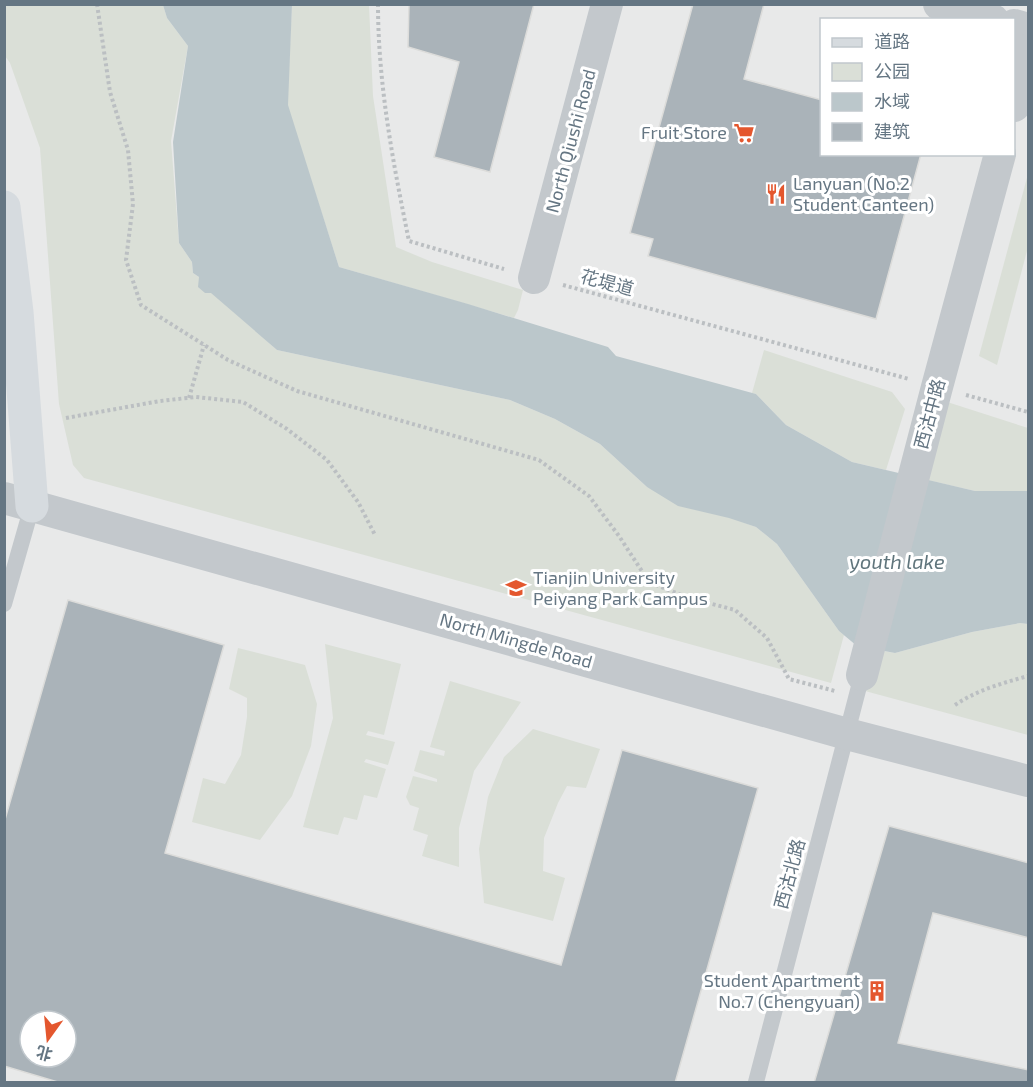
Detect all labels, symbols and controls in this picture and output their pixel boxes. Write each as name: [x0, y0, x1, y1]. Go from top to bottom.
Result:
legend: [820, 18, 1015, 156]
text: 道路: [874, 30, 910, 52]
text: 公园: [874, 60, 910, 82]
street label: North Qiushi Road: [540, 67, 600, 215]
text: 水域: [874, 90, 910, 112]
text: 建筑: [874, 120, 910, 142]
place label: Fruit Store: [641, 121, 727, 143]
supermarket icon: Fruit Store: [732, 121, 756, 145]
place label: Lanyuan (No.2 Student Canteen): [793, 172, 934, 215]
restaurant icon: Lanyuan (No.2 Student Canteen): [764, 182, 788, 206]
street label: 花堤道: [578, 264, 636, 300]
street label: 西沽中路: [909, 376, 949, 451]
water label: youth lake: [849, 549, 945, 574]
place label: Tianjin University Peiyang Park Campus: [533, 566, 708, 609]
school or university icon: Tianjin University Peiyang Park Campus: [504, 576, 528, 600]
street label: North Mingde Road: [437, 608, 595, 672]
street label: 西沽北路: [769, 836, 809, 911]
place label: Student Apartment No.7 (Chengyuan): [704, 969, 860, 1012]
building icon: Student Apartment No.7 (Chengyuan): [865, 979, 889, 1003]
north arrow: [18, 1009, 78, 1069]
text: 北: [34, 1043, 54, 1065]

